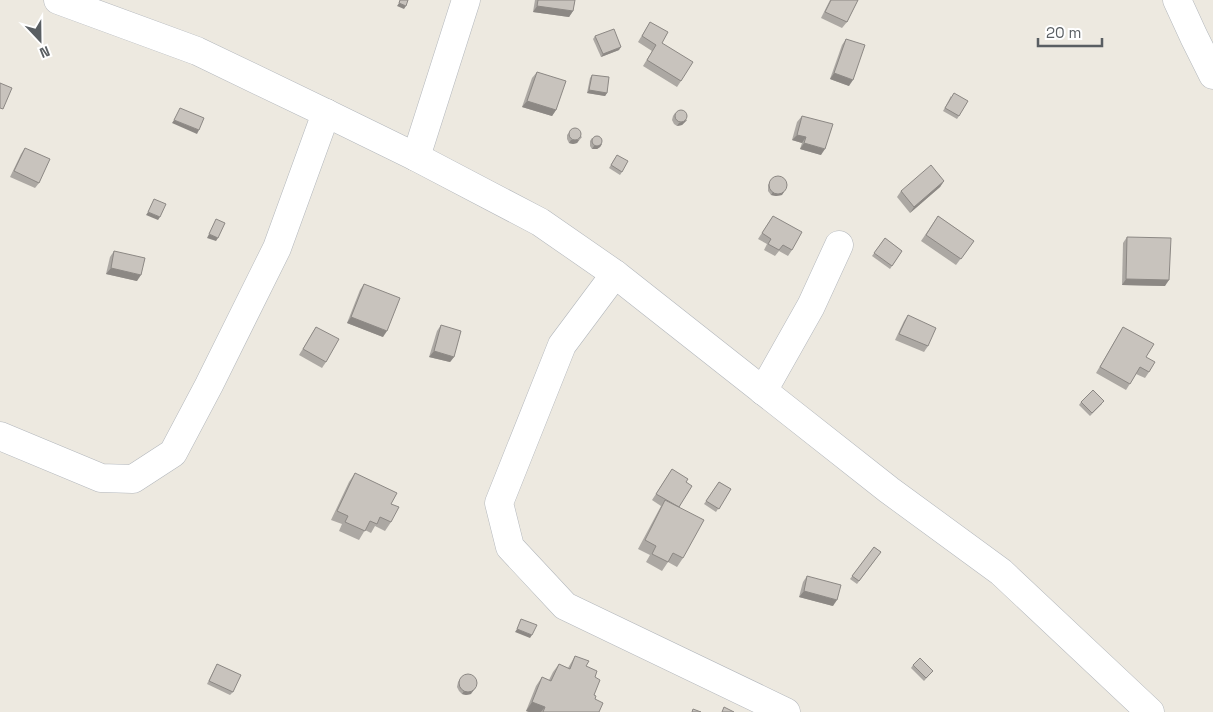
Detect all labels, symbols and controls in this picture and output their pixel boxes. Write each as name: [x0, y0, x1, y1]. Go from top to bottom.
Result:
north arrow: [15, 15, 65, 65]
scale bar: [1038, 15, 1102, 47]
text: 20 m: [1046, 23, 1081, 42]
text: N: [37, 42, 53, 62]

